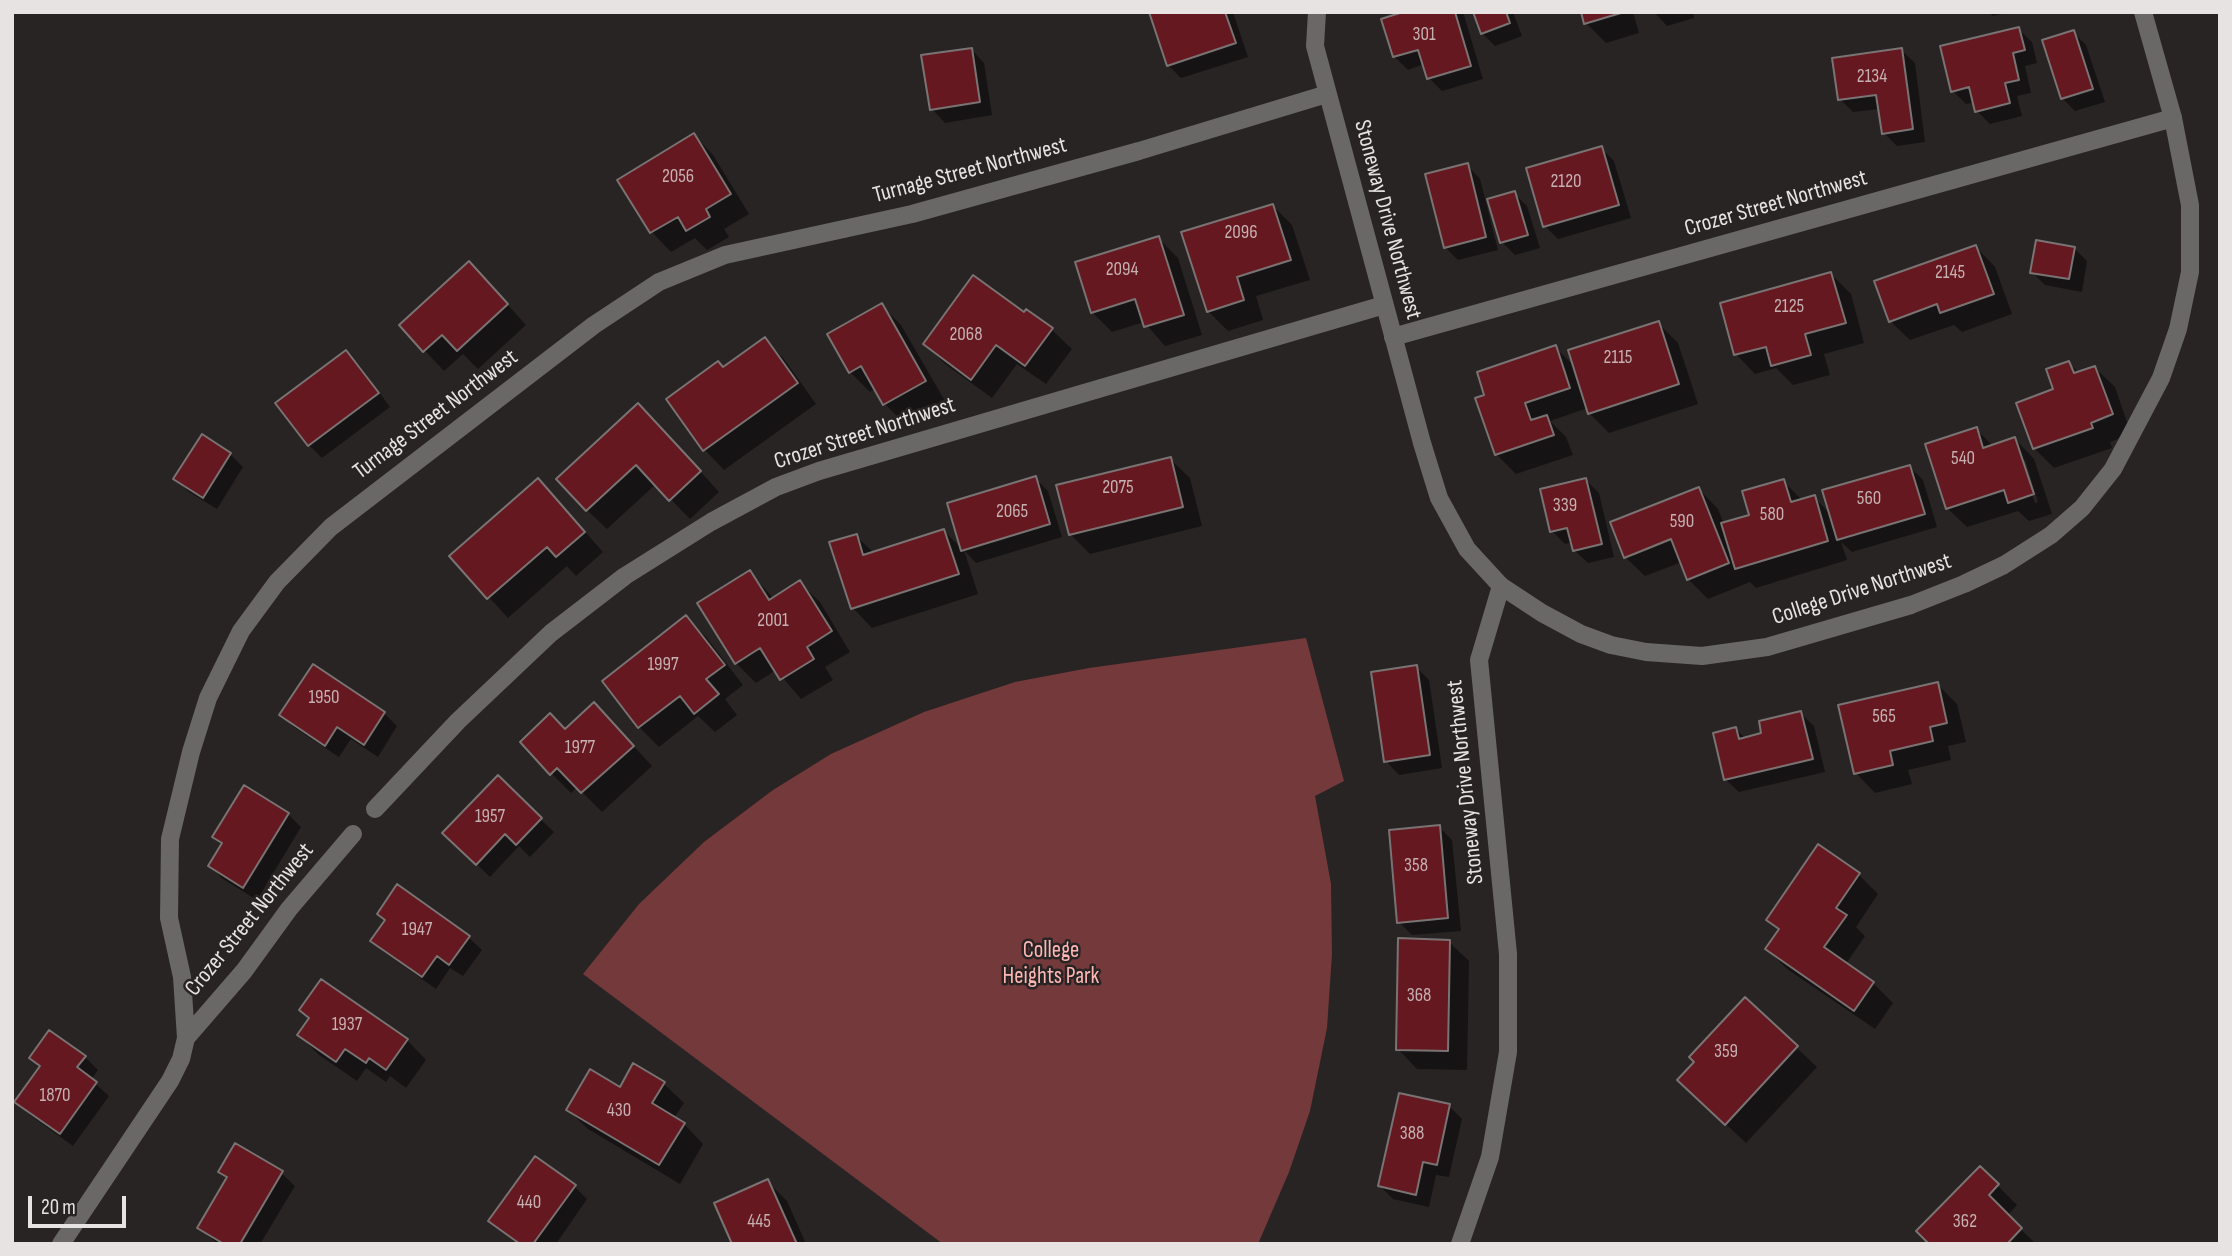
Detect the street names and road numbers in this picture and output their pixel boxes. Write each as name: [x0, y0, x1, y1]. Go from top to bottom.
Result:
street label: Stoneway Drive Northwest: [1347, 117, 1427, 323]
street label: Turnage Street Northwest: [870, 132, 1070, 210]
street label: Crozer Street Northwest: [1682, 165, 1870, 243]
street label: Turnage Street Northwest: [348, 344, 524, 486]
street label: Crozer Street Northwest: [771, 392, 959, 476]
street label: College Drive Northwest: [1769, 548, 1955, 632]
street label: Stoneway Drive Northwest: [1442, 679, 1490, 885]
street label: Crozer Street Northwest: [180, 838, 320, 1002]

